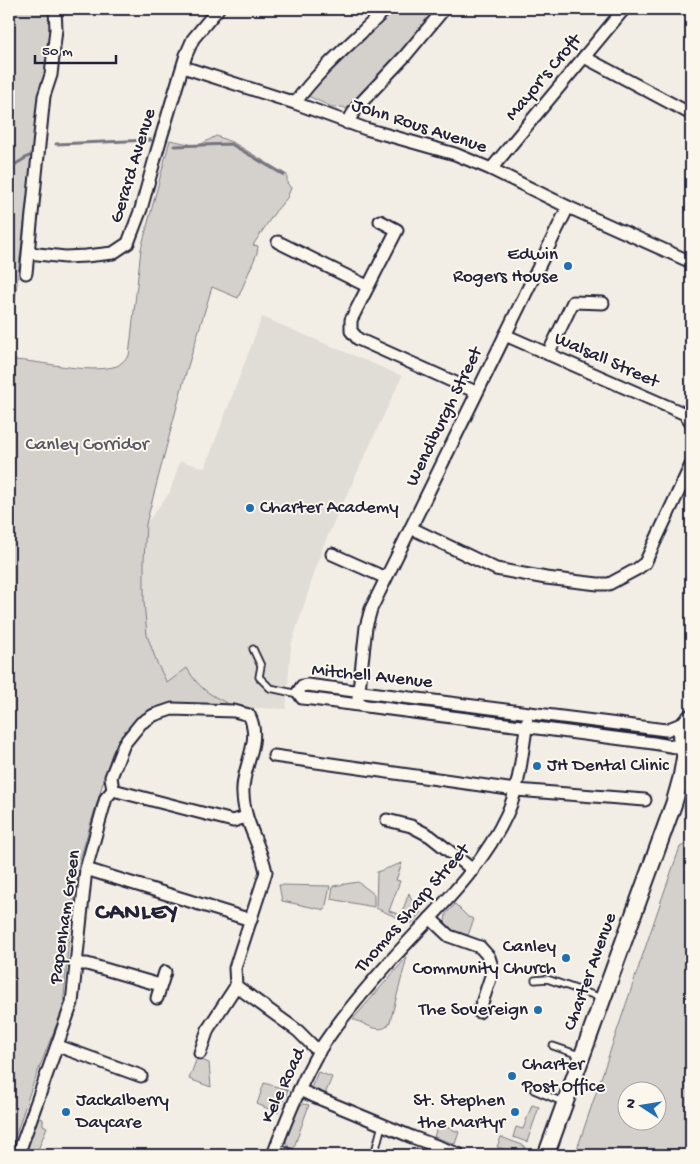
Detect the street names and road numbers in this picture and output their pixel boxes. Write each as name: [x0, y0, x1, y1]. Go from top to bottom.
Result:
street label: Mayor's Croft: [501, 28, 588, 126]
street label: John Rous Avenue: [348, 94, 490, 160]
street label: Gerard Avenue: [106, 106, 162, 226]
street label: Walsall Street: [550, 328, 664, 395]
street label: Wendiburgh Street: [401, 342, 490, 490]
street label: Mitchell Avenue: [310, 659, 434, 695]
street label: Thomas Sharp Street: [350, 838, 477, 979]
street label: Papenham Green: [45, 848, 87, 987]
street label: Charter Avenue: [559, 910, 623, 1034]
street label: Kele Road: [257, 1043, 312, 1127]

